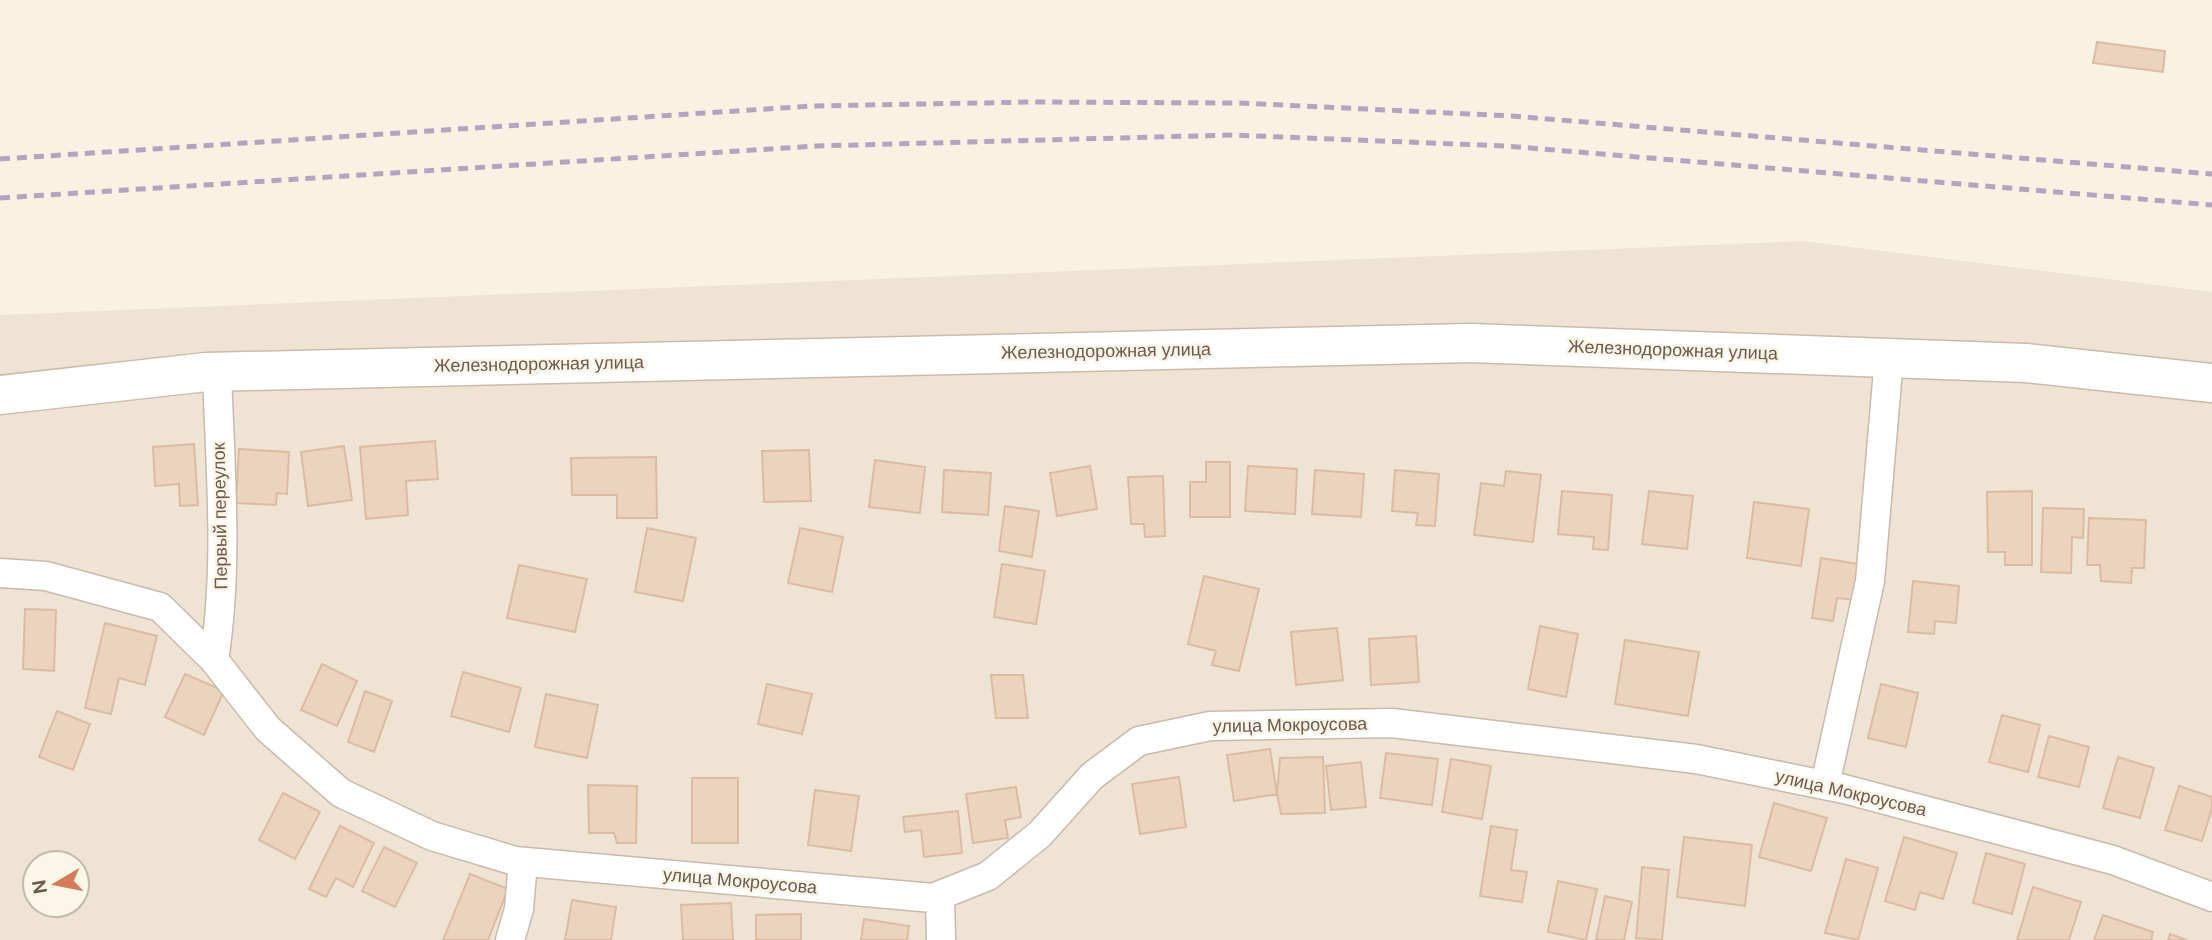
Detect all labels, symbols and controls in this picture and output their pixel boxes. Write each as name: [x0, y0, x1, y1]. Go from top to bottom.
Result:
street label: Железнодорожная улица: [1568, 334, 1779, 366]
street label: Железнодорожная улица: [1001, 337, 1212, 365]
street label: Железнодорожная улица: [434, 350, 645, 378]
street label: Первый переулок: [207, 442, 233, 590]
street label: улица Мокроусова: [1213, 712, 1368, 738]
street label: улица Мокроусова: [1773, 764, 1930, 822]
north arrow: [21, 849, 91, 919]
street label: улица Мокроусова: [662, 862, 819, 900]
text: N: [26, 878, 53, 896]

